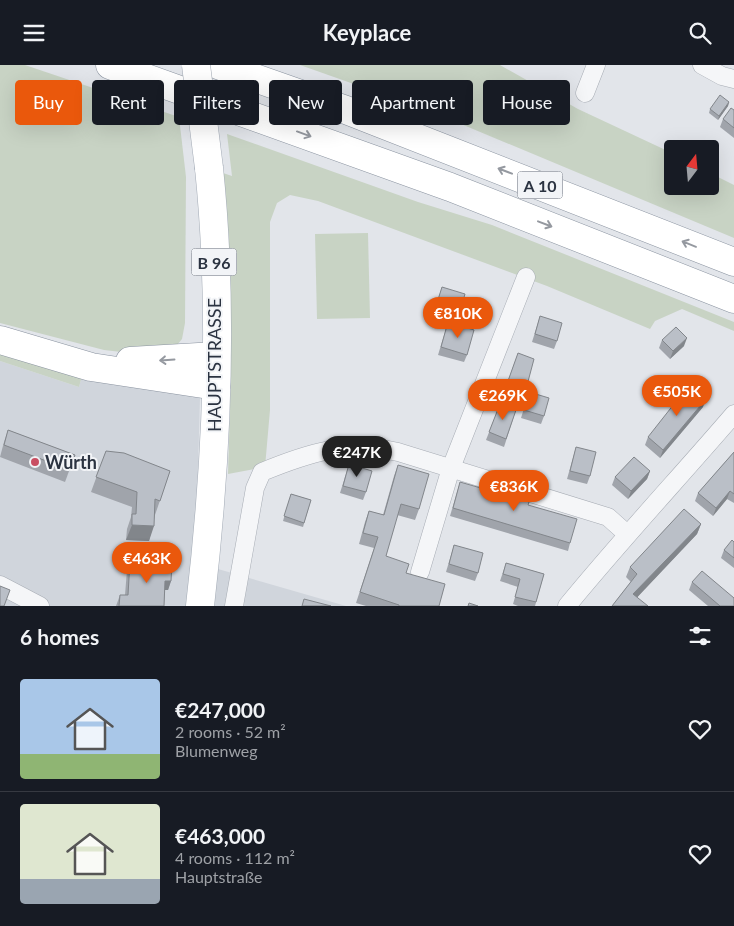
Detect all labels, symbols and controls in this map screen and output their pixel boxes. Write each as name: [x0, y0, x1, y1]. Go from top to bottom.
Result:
icon: menu: [20, 19, 48, 47]
text: Keyplace: [323, 19, 411, 46]
icon: search: [686, 19, 714, 47]
chip: Buy: [15, 80, 82, 125]
chip: Rent: [92, 80, 164, 125]
chip: Filters: [174, 80, 259, 125]
chip: New: [269, 80, 342, 125]
chip: Apartment: [352, 80, 473, 125]
chip: House: [483, 80, 570, 125]
one-way arrow: [296, 130, 311, 139]
north arrow: [664, 140, 719, 195]
map controls: [664, 140, 719, 195]
one-way arrow: [498, 166, 513, 175]
road number: A 10: [518, 171, 562, 199]
one-way arrow: [537, 219, 552, 229]
one-way arrow: [682, 238, 697, 248]
road number: B 96: [192, 248, 236, 275]
pin: €810K: [423, 297, 493, 339]
street label: HAUPTSTRASSE: [203, 298, 225, 432]
text: €810K: [434, 303, 482, 322]
one-way arrow: [159, 355, 175, 365]
pin: €505K: [642, 375, 712, 417]
pin: €269K: [468, 379, 538, 421]
text: €505K: [653, 381, 701, 400]
text: €269K: [479, 385, 527, 404]
pin: €247K: [322, 435, 392, 478]
text: €247K: [333, 442, 381, 461]
place label: Würth: [45, 451, 97, 473]
marker: Würth: [29, 456, 41, 468]
pin: €836K: [479, 469, 549, 512]
text: €836K: [490, 476, 538, 495]
pin: €463K: [112, 541, 182, 584]
text: €463K: [123, 548, 171, 567]
icon: filters: [686, 622, 714, 650]
text: 6 homes: [20, 624, 99, 649]
text: €247,000: [175, 697, 265, 722]
icon: home: [60, 699, 120, 759]
icon: heart: [686, 715, 714, 743]
text: 2 rooms · 52 m²: [175, 722, 286, 741]
text: Blumenweg: [175, 741, 258, 760]
text: €463,000: [175, 823, 265, 848]
icon: home: [60, 824, 120, 884]
icon: heart: [686, 840, 714, 868]
text: 4 rooms · 112 m²: [175, 848, 295, 867]
text: Hauptstraße: [175, 867, 263, 886]

